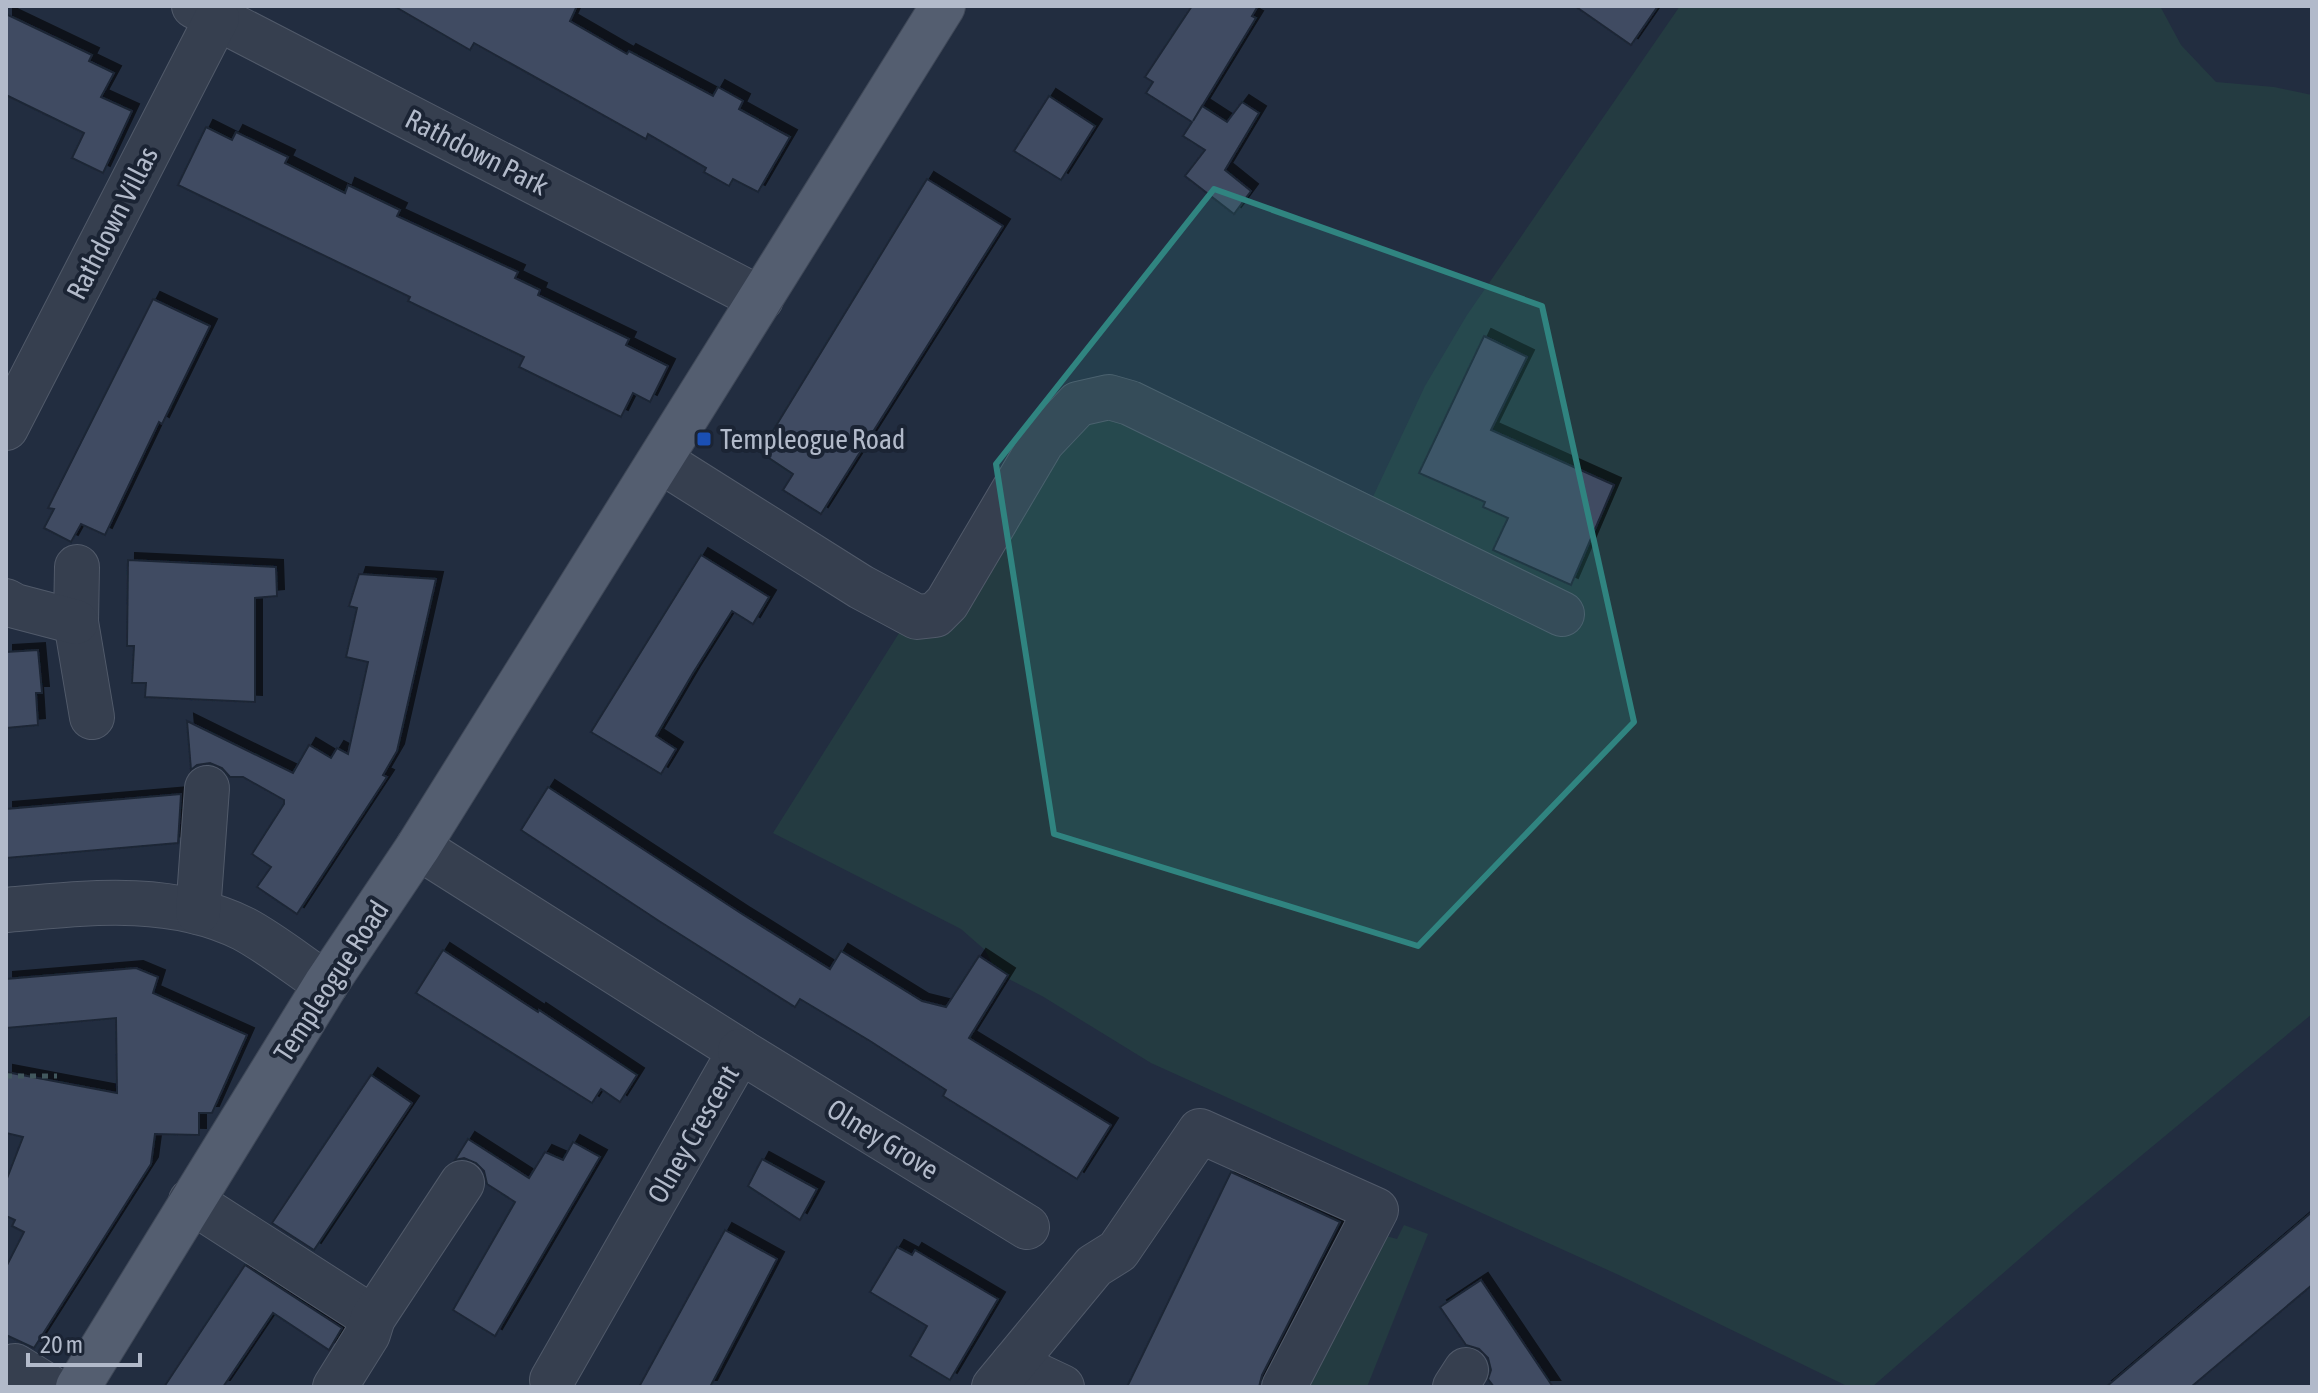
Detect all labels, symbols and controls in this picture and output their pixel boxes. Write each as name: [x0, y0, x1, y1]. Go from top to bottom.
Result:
street label: Rathdown Park: [400, 102, 554, 202]
street label: Rathdown Villas: [60, 141, 164, 305]
place label: Templeogue Road: [720, 423, 905, 455]
marker: Templeogue Road: [695, 430, 713, 448]
street label: Templeogue Road: [267, 895, 395, 1067]
street label: Olney Crescent: [641, 1060, 745, 1208]
street label: Olney Grove: [821, 1092, 945, 1186]
scale bar: [28, 1317, 140, 1367]
text: 20 m: [40, 1331, 83, 1358]

